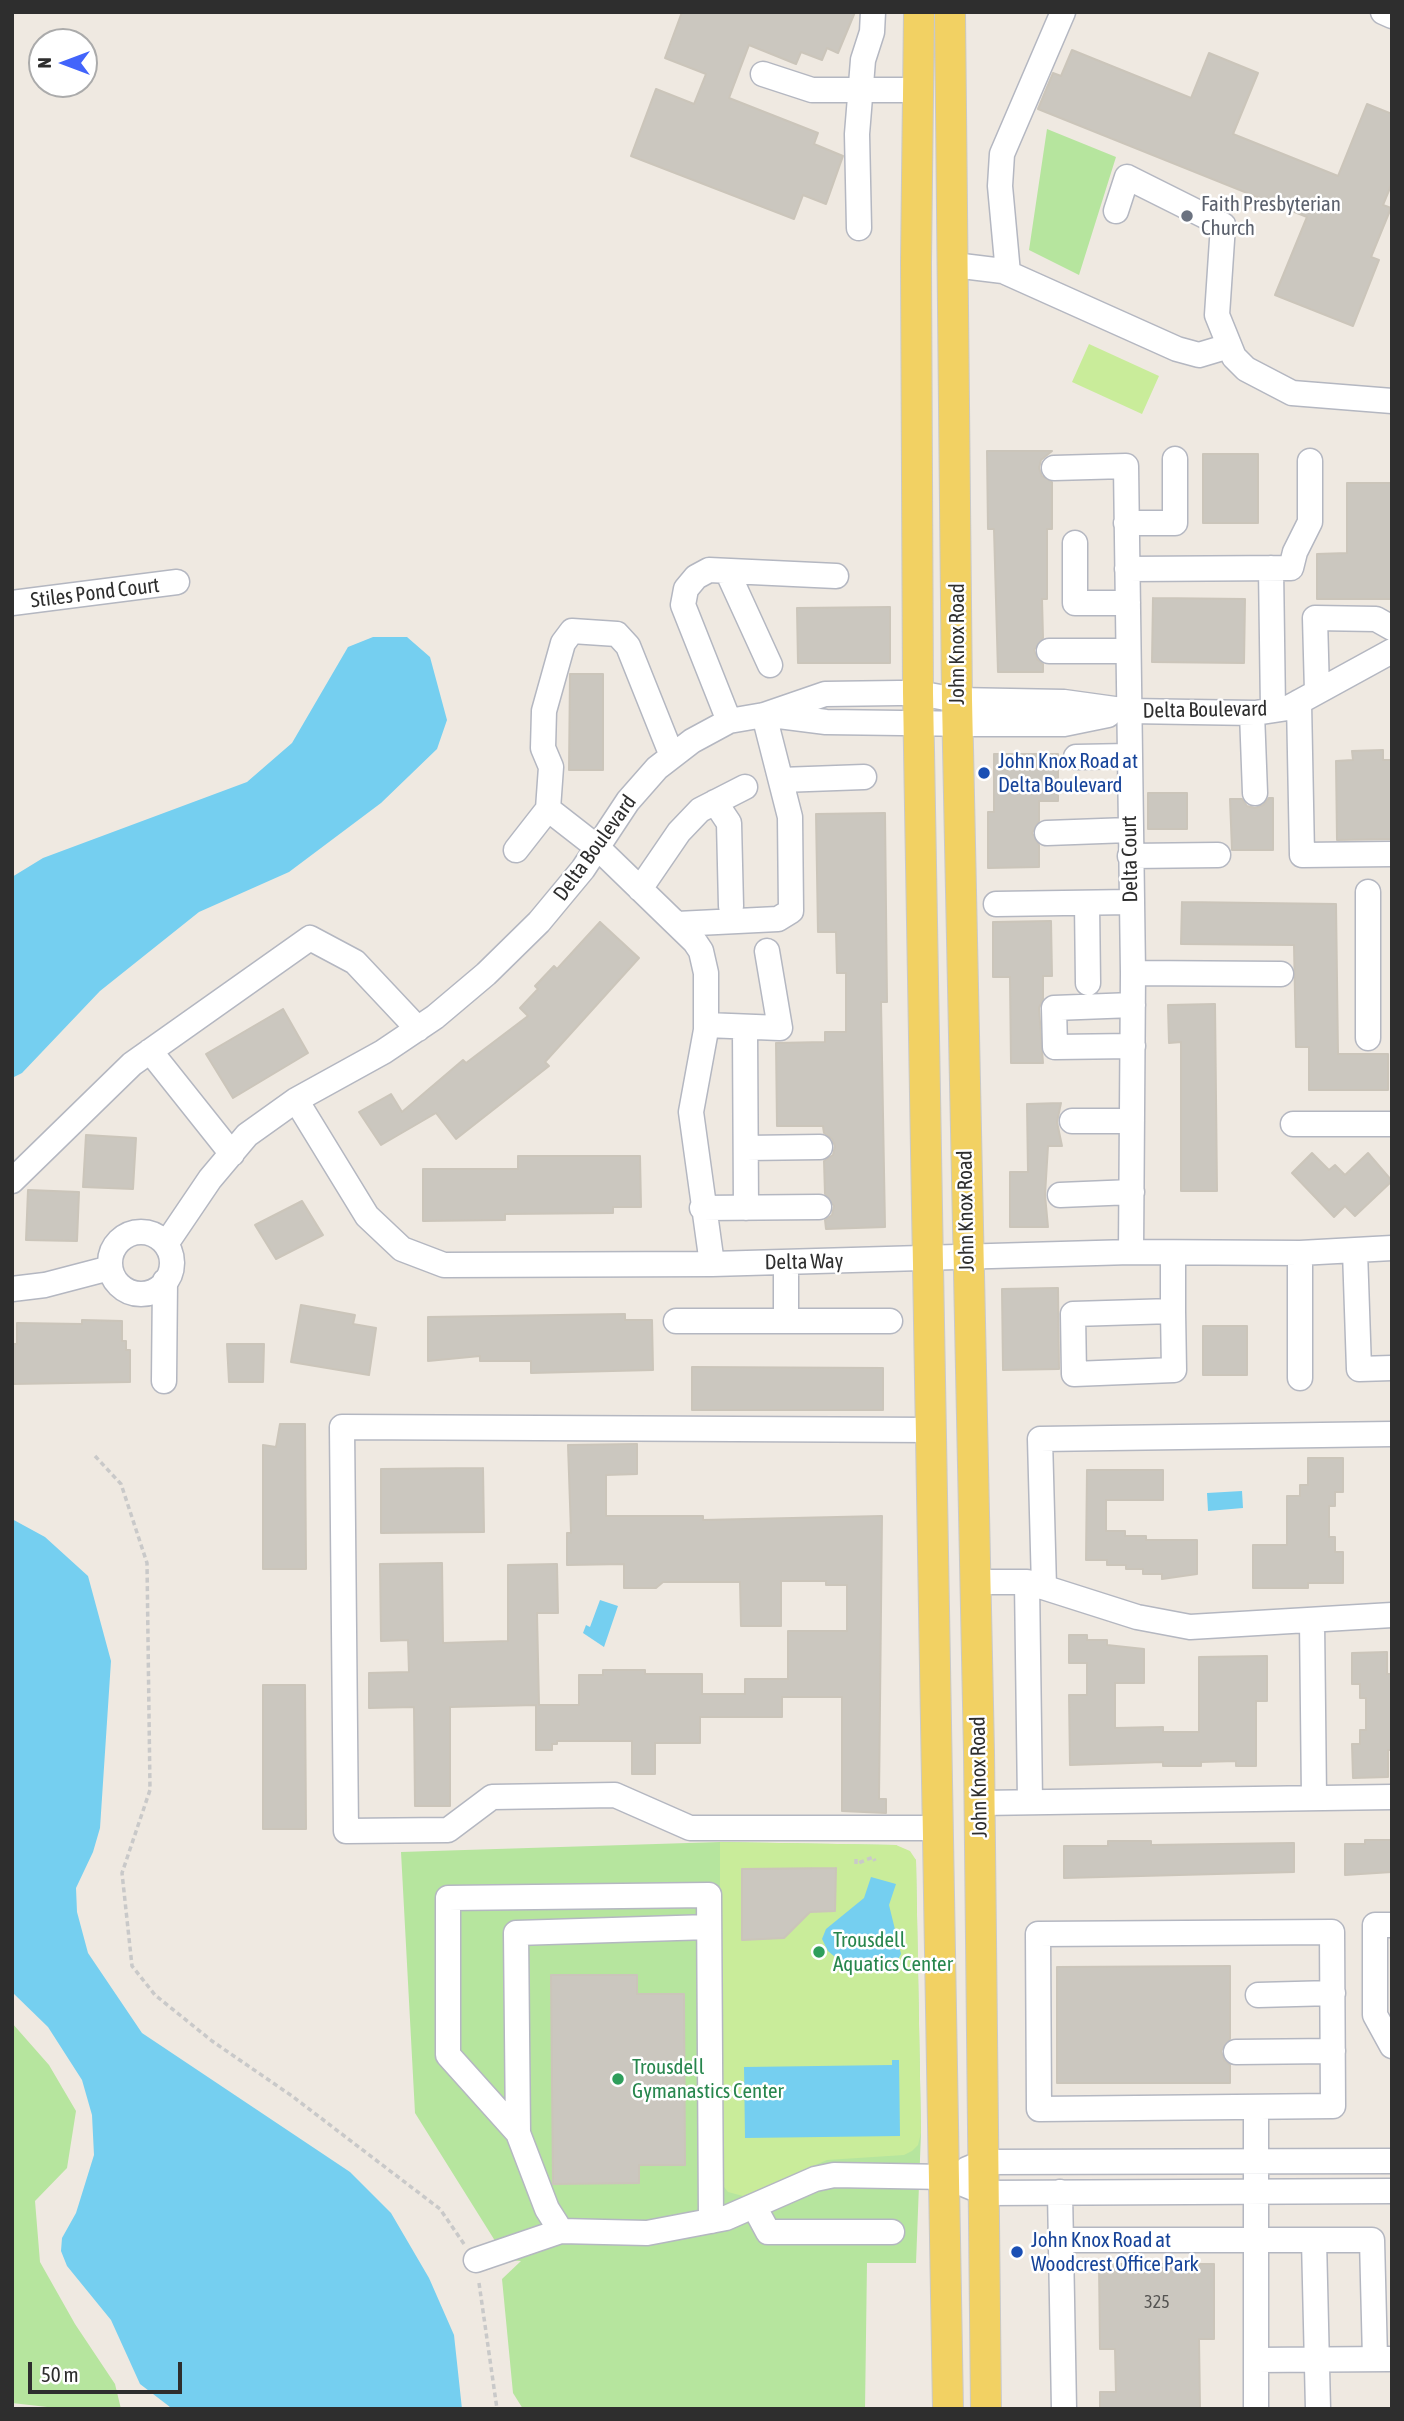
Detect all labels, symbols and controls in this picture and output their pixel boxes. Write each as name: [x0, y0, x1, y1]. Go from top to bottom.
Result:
north arrow: [28, 28, 98, 98]
text: N: [33, 57, 55, 69]
place label: Faith Presbyterian Church: [1201, 191, 1341, 241]
marker: Faith Presbyterian Church: [1179, 208, 1195, 224]
street label: Stiles Pond Court: [29, 573, 161, 613]
street label: John Knox Road: [944, 583, 970, 705]
street label: Delta Boulevard: [1143, 696, 1267, 724]
place label: John Knox Road at Delta Boulevard: [998, 748, 1138, 798]
marker: John Knox Road at Delta Boulevard: [976, 765, 992, 781]
street label: Delta Boulevard: [548, 790, 642, 906]
street label: Delta Court: [1117, 815, 1143, 903]
street label: John Knox Road: [952, 1150, 980, 1272]
street label: Delta Way: [765, 1249, 843, 1275]
street label: John Knox Road: [965, 1716, 993, 1838]
place label: Trousdell Aquatics Center: [833, 1927, 953, 1977]
marker: Trousdell Aquatics Center: [811, 1944, 827, 1960]
place label: Trousdell Gymanastics Center: [632, 2054, 784, 2104]
marker: Trousdell Gymanastics Center: [610, 2071, 626, 2087]
place label: John Knox Road at Woodcrest Office Park: [1031, 2227, 1199, 2277]
marker: John Knox Road at Woodcrest Office Park: [1009, 2244, 1025, 2260]
house number: 325: [1144, 2291, 1170, 2313]
scale bar: [32, 2348, 186, 2392]
text: 50 m: [41, 2362, 79, 2386]

